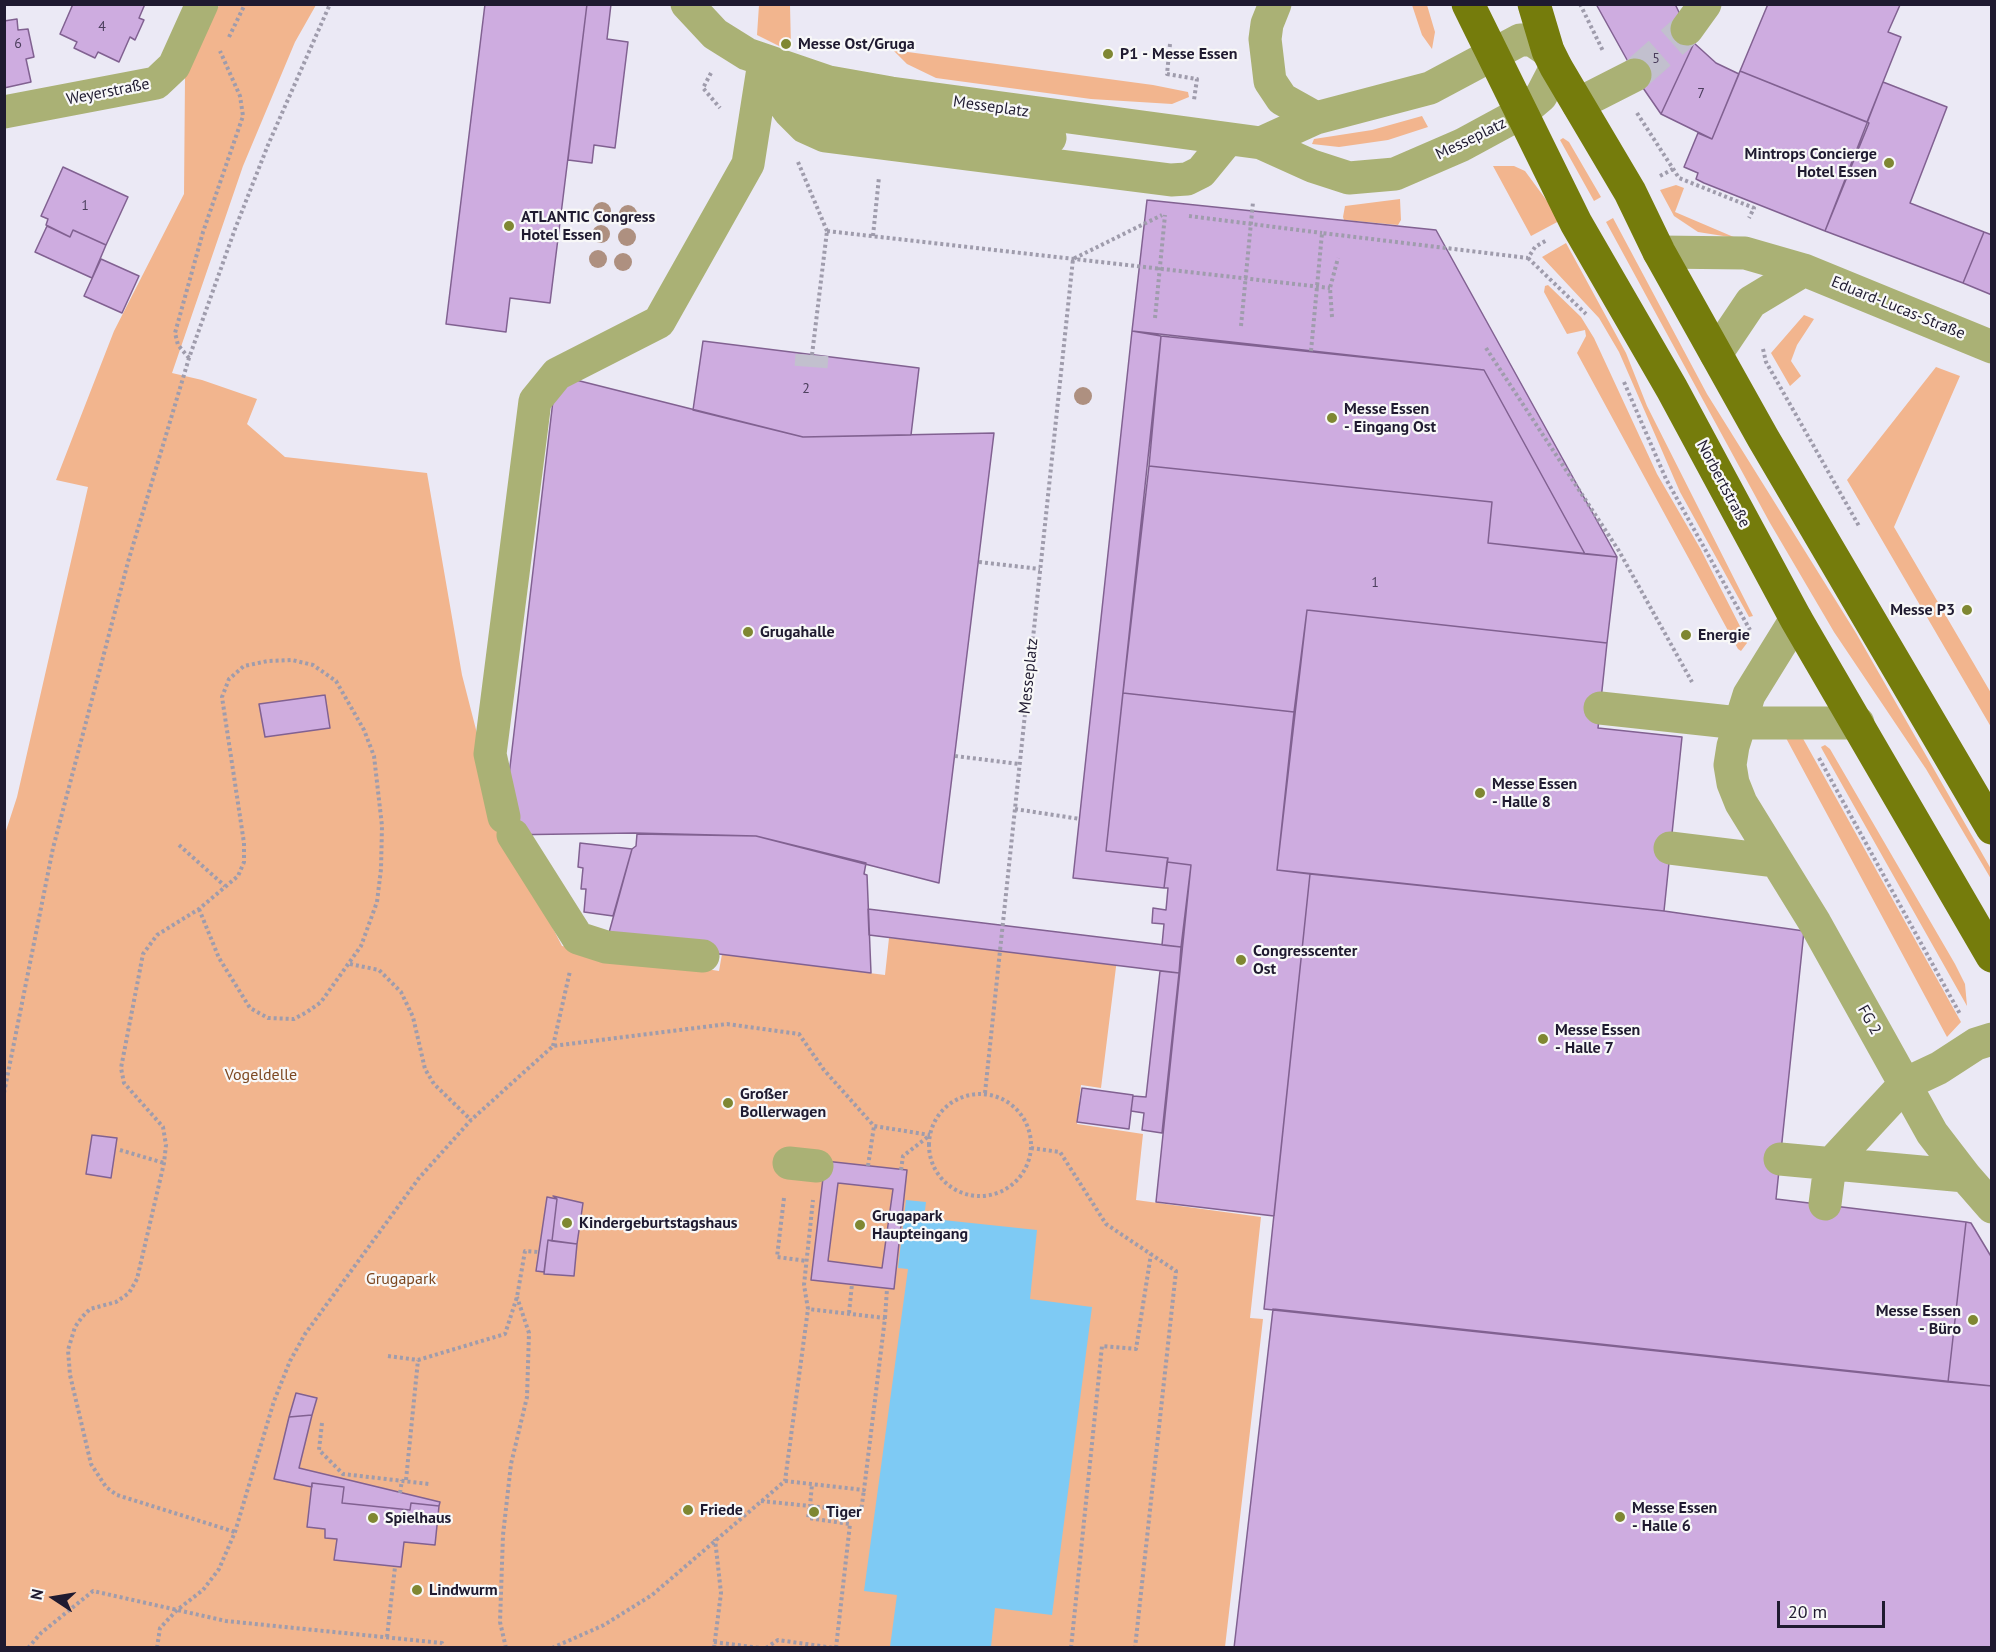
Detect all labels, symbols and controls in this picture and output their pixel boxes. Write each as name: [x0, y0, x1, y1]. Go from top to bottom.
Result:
house number: 4: [98, 19, 106, 35]
place label: Messe Ost/Gruga: [798, 34, 915, 54]
house number: 6: [14, 36, 22, 52]
marker: Messe Ost/Gruga: [779, 37, 793, 51]
place label: P1 - Messe Essen: [1120, 44, 1237, 64]
marker: P1 - Messe Essen: [1101, 47, 1115, 61]
house number: 5: [1652, 51, 1660, 67]
street label: Weyerstraße: [65, 75, 151, 109]
house number: 7: [1697, 86, 1705, 102]
street label: Messeplatz: [952, 92, 1030, 122]
street label: Messeplatz: [1433, 114, 1509, 164]
place label: Mintrops Concierge Hotel Essen: [1745, 144, 1877, 182]
marker: Mintrops Concierge Hotel Essen: [1882, 156, 1896, 170]
house number: 1: [81, 198, 89, 214]
place label: ATLANTIC Congress Hotel Essen: [521, 207, 655, 245]
marker: ATLANTIC Congress Hotel Essen: [502, 219, 516, 233]
street label: Eduard-Lucas-Straße: [1828, 272, 1968, 344]
house number: 2: [802, 381, 810, 397]
place label: Messe Essen - Eingang Ost: [1344, 399, 1436, 437]
marker: Messe Essen - Eingang Ost: [1325, 411, 1339, 425]
street label: Norbertstraße: [1692, 437, 1754, 531]
house number: 1: [1371, 575, 1379, 591]
place label: Messe P3: [1890, 600, 1955, 620]
marker: Messe P3: [1960, 603, 1974, 617]
place label: Grugahalle: [760, 622, 835, 642]
marker: Grugahalle: [741, 625, 755, 639]
place label: Energie: [1698, 625, 1750, 645]
marker: Energie: [1679, 628, 1693, 642]
street label: Messeplatz: [1015, 637, 1043, 715]
place label: Messe Essen - Halle 8: [1492, 774, 1577, 812]
marker: Messe Essen - Halle 8: [1473, 786, 1487, 800]
place label: Congresscenter Ost: [1253, 941, 1357, 979]
marker: Congresscenter Ost: [1234, 953, 1248, 967]
street label: FG 2: [1853, 1002, 1885, 1038]
place label: Messe Essen - Halle 7: [1555, 1020, 1640, 1058]
marker: Messe Essen - Halle 7: [1536, 1032, 1550, 1046]
park label: Vogeldelle: [225, 1065, 297, 1085]
place label: Großer Bollerwagen: [740, 1084, 826, 1122]
marker: Großer Bollerwagen: [721, 1096, 735, 1110]
place label: Grugapark Haupteingang: [872, 1206, 968, 1244]
place label: Kindergeburtstagshaus: [579, 1213, 737, 1233]
marker: Kindergeburtstagshaus: [560, 1216, 574, 1230]
marker: Grugapark Haupteingang: [853, 1218, 867, 1232]
park label: Grugapark: [366, 1269, 436, 1289]
place label: Messe Essen - Büro: [1876, 1301, 1961, 1339]
marker: Messe Essen - Büro: [1966, 1313, 1980, 1327]
place label: Messe Essen - Halle 6: [1632, 1498, 1717, 1536]
place label: Friede: [700, 1500, 743, 1520]
place label: Tiger: [826, 1502, 862, 1522]
marker: Friede: [681, 1503, 695, 1517]
marker: Tiger: [807, 1505, 821, 1519]
place label: Spielhaus: [385, 1508, 451, 1528]
marker: Messe Essen - Halle 6: [1613, 1510, 1627, 1524]
marker: Spielhaus: [366, 1511, 380, 1525]
north arrow: [24, 1568, 84, 1628]
place label: Lindwurm: [429, 1580, 498, 1600]
marker: Lindwurm: [410, 1583, 424, 1597]
text: N: [26, 1587, 47, 1601]
scale bar: [1780, 1589, 1888, 1627]
text: 20 m: [1788, 1600, 1827, 1623]

